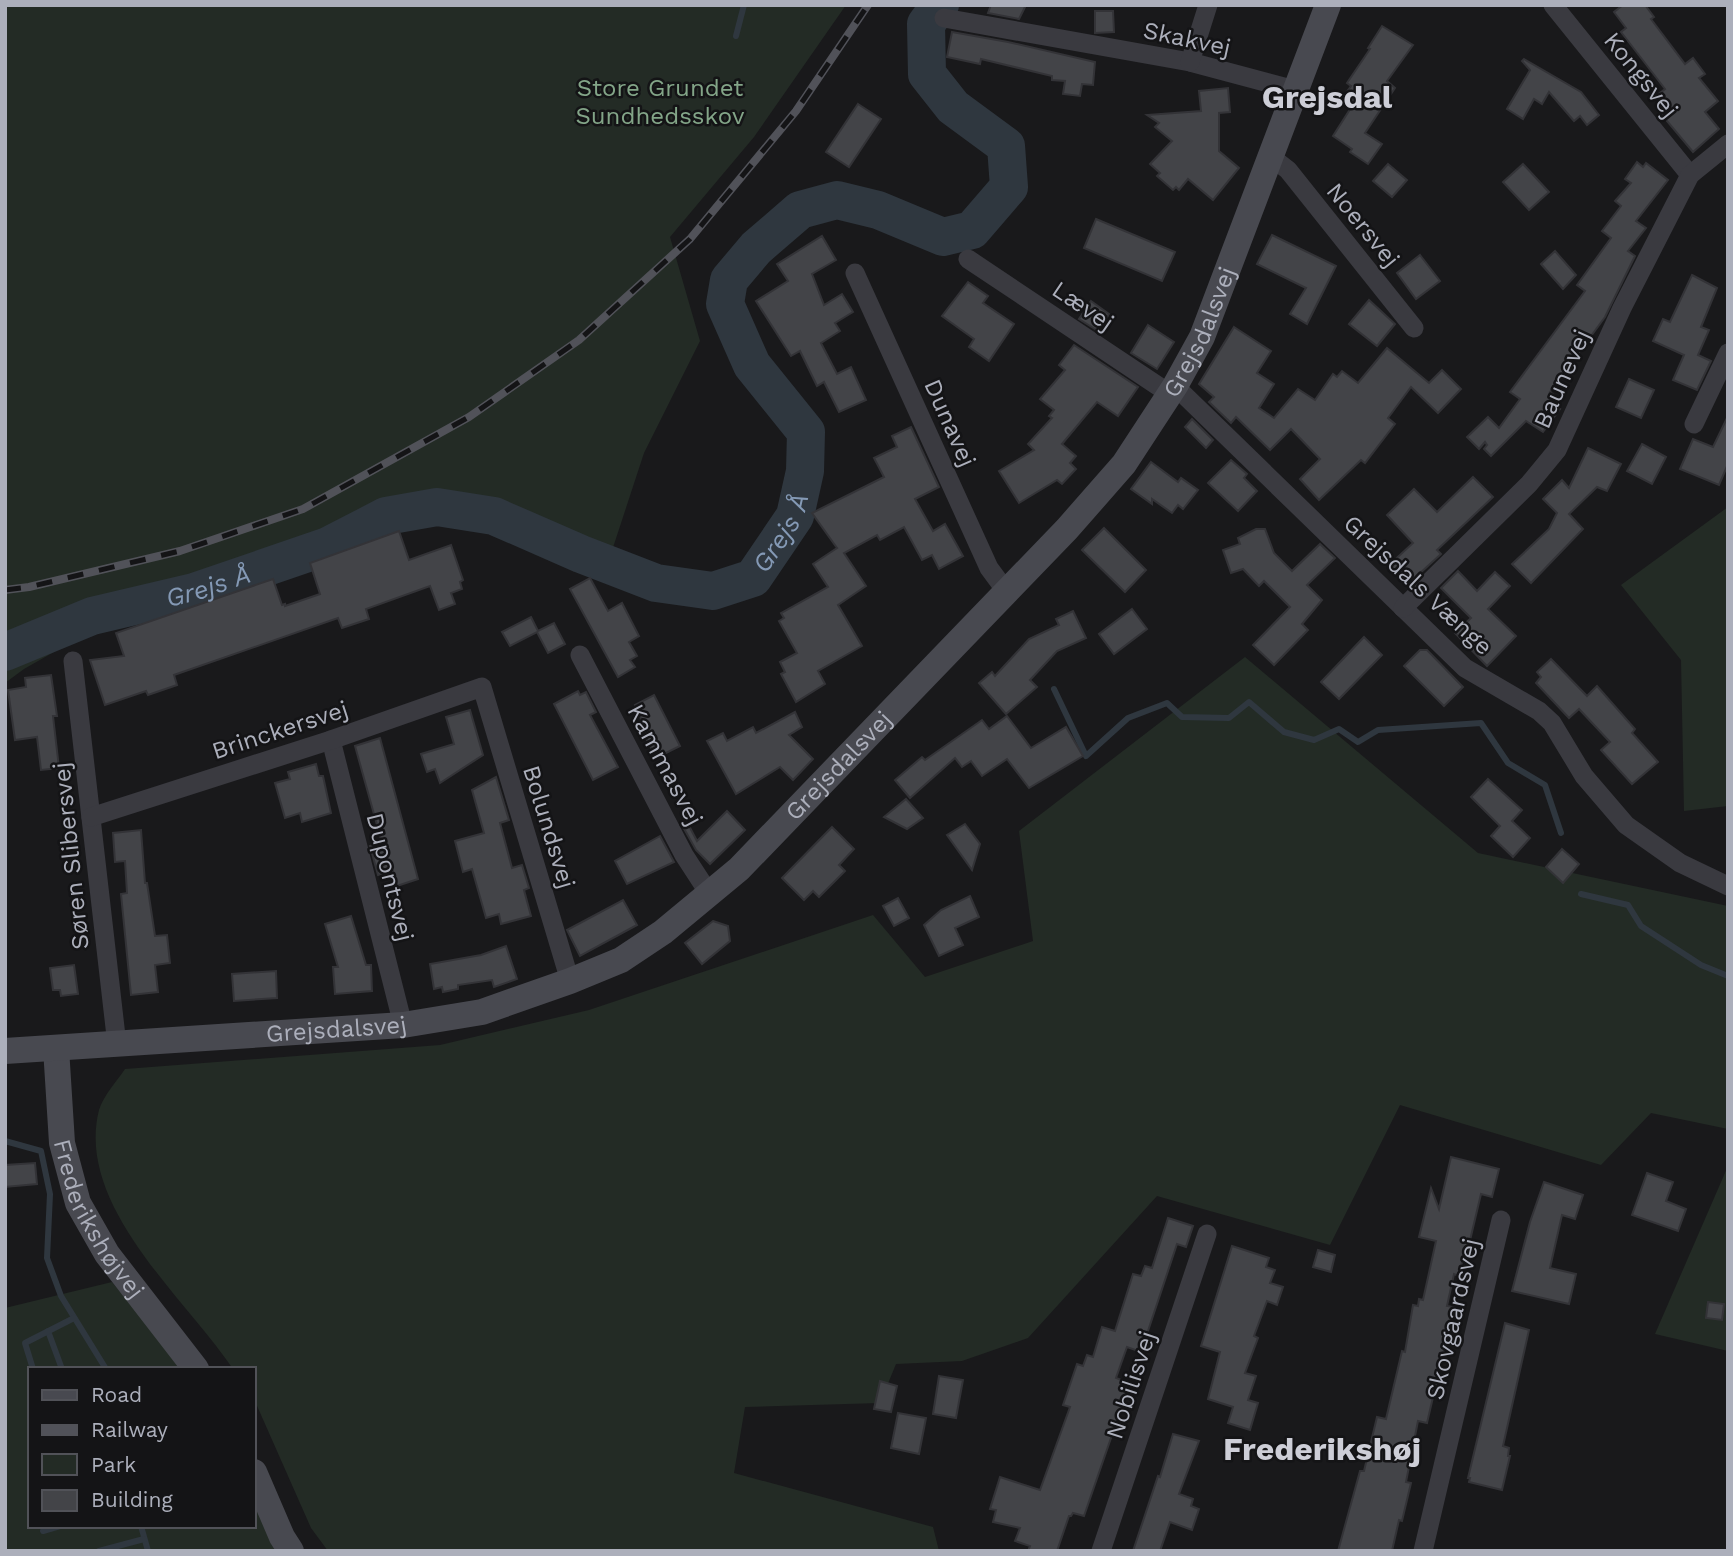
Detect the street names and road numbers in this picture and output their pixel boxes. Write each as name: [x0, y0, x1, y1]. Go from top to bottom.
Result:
street label: Skakvej: [1141, 16, 1233, 62]
street label: Kongsvej: [1598, 27, 1684, 123]
street label: Noersvej: [1321, 177, 1405, 273]
street label: Grejsdalsvej: [1157, 263, 1241, 403]
street label: Lævej: [1047, 275, 1119, 337]
street label: Baunevej: [1528, 325, 1596, 433]
street label: Dunavej: [918, 375, 982, 471]
street label: Grejsdals Vænge: [1338, 509, 1498, 661]
street label: Brinckersvej: [208, 695, 352, 765]
street label: Kammasvej: [621, 700, 709, 830]
street label: Grejsdalsvej: [780, 705, 898, 826]
street label: Søren Slibersvej: [47, 761, 95, 951]
street label: Bolundsvej: [517, 762, 581, 892]
street label: Dupontsvej: [361, 810, 419, 944]
street label: Grejsdalsvej: [265, 1011, 409, 1048]
street label: Frederikshøjvej: [48, 1136, 150, 1304]
street label: Skovgaardsvej: [1421, 1236, 1485, 1402]
street label: Nobilisvej: [1100, 1327, 1162, 1443]

